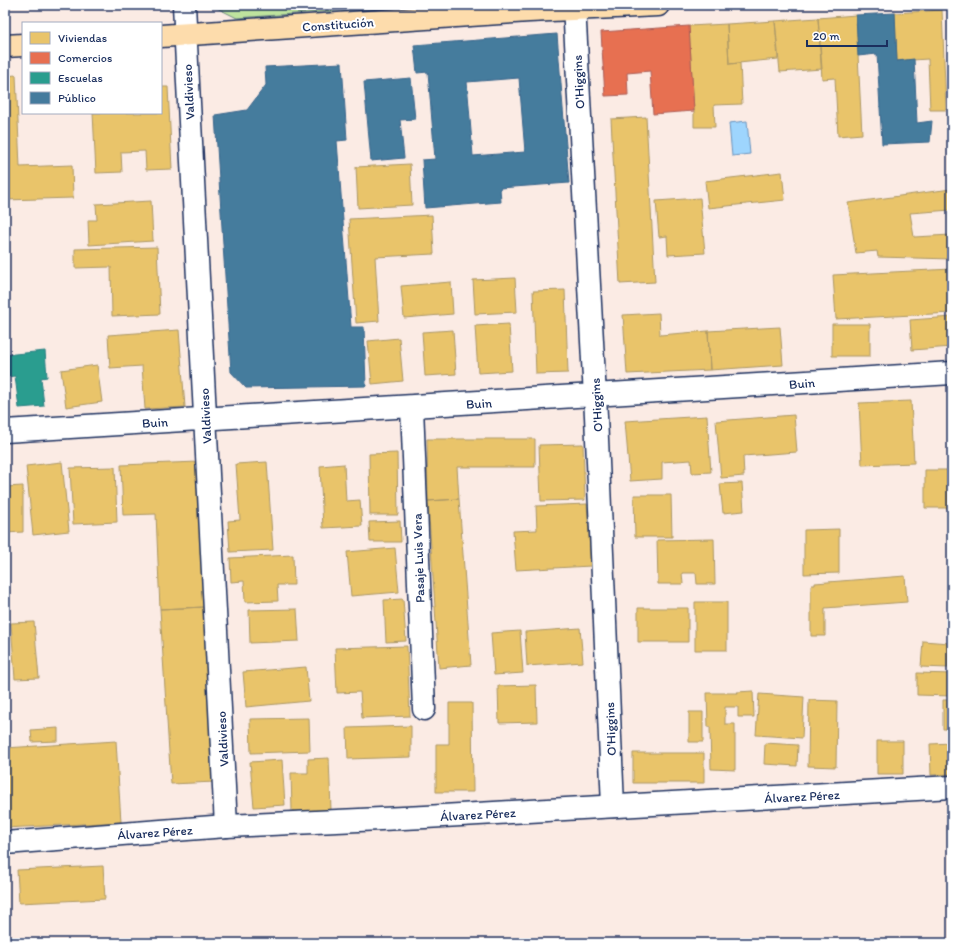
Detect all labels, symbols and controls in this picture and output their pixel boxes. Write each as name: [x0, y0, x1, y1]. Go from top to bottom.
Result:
street label: Constitución: [302, 14, 375, 34]
legend: [22, 22, 162, 114]
scale bar: [807, 22, 887, 48]
text: 20 m: [813, 29, 840, 43]
text: Viviendas: [58, 31, 107, 45]
text: Comercios: [58, 51, 112, 65]
street label: O'Higgins: [570, 54, 587, 109]
street label: Valdivieso: [180, 63, 197, 120]
text: Escuelas: [58, 71, 103, 85]
text: Público: [58, 91, 96, 105]
street label: Buin: [788, 375, 816, 392]
street label: O'Higgins: [588, 377, 605, 432]
street label: Valdivieso: [197, 387, 214, 444]
street label: Buin: [466, 395, 493, 412]
street label: Buin: [142, 414, 169, 431]
street label: Pasaje Luis Vera: [409, 513, 428, 603]
street label: O'Higgins: [602, 702, 619, 756]
street label: Valdivieso: [214, 710, 231, 767]
street label: Álvarez Pérez: [764, 787, 840, 806]
street label: Álvarez Pérez: [440, 805, 516, 824]
street label: Álvarez Pérez: [117, 822, 193, 843]

